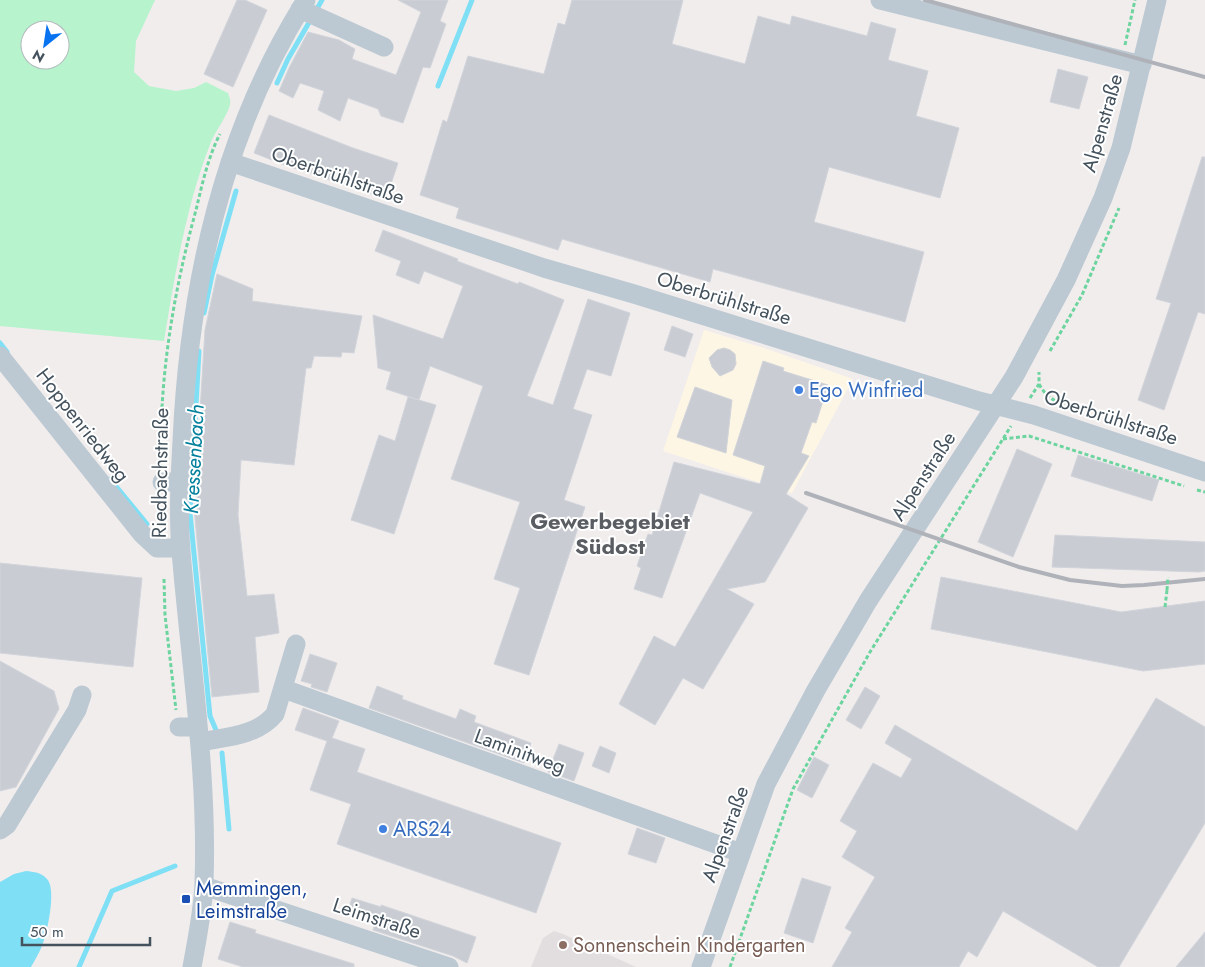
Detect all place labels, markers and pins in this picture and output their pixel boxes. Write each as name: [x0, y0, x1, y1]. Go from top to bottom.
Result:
place label: Ego Winfried: [809, 376, 923, 405]
marker: Ego Winfried: [793, 384, 805, 396]
place label: ARS24: [393, 815, 452, 844]
marker: ARS24: [377, 823, 389, 835]
place label: Memmingen, Leimstraße: [196, 874, 308, 926]
marker: Memmingen, Leimstraße: [180, 893, 192, 905]
place label: Sonnenschein Kindergarten: [573, 931, 806, 960]
marker: Sonnenschein Kindergarten: [557, 939, 569, 951]

